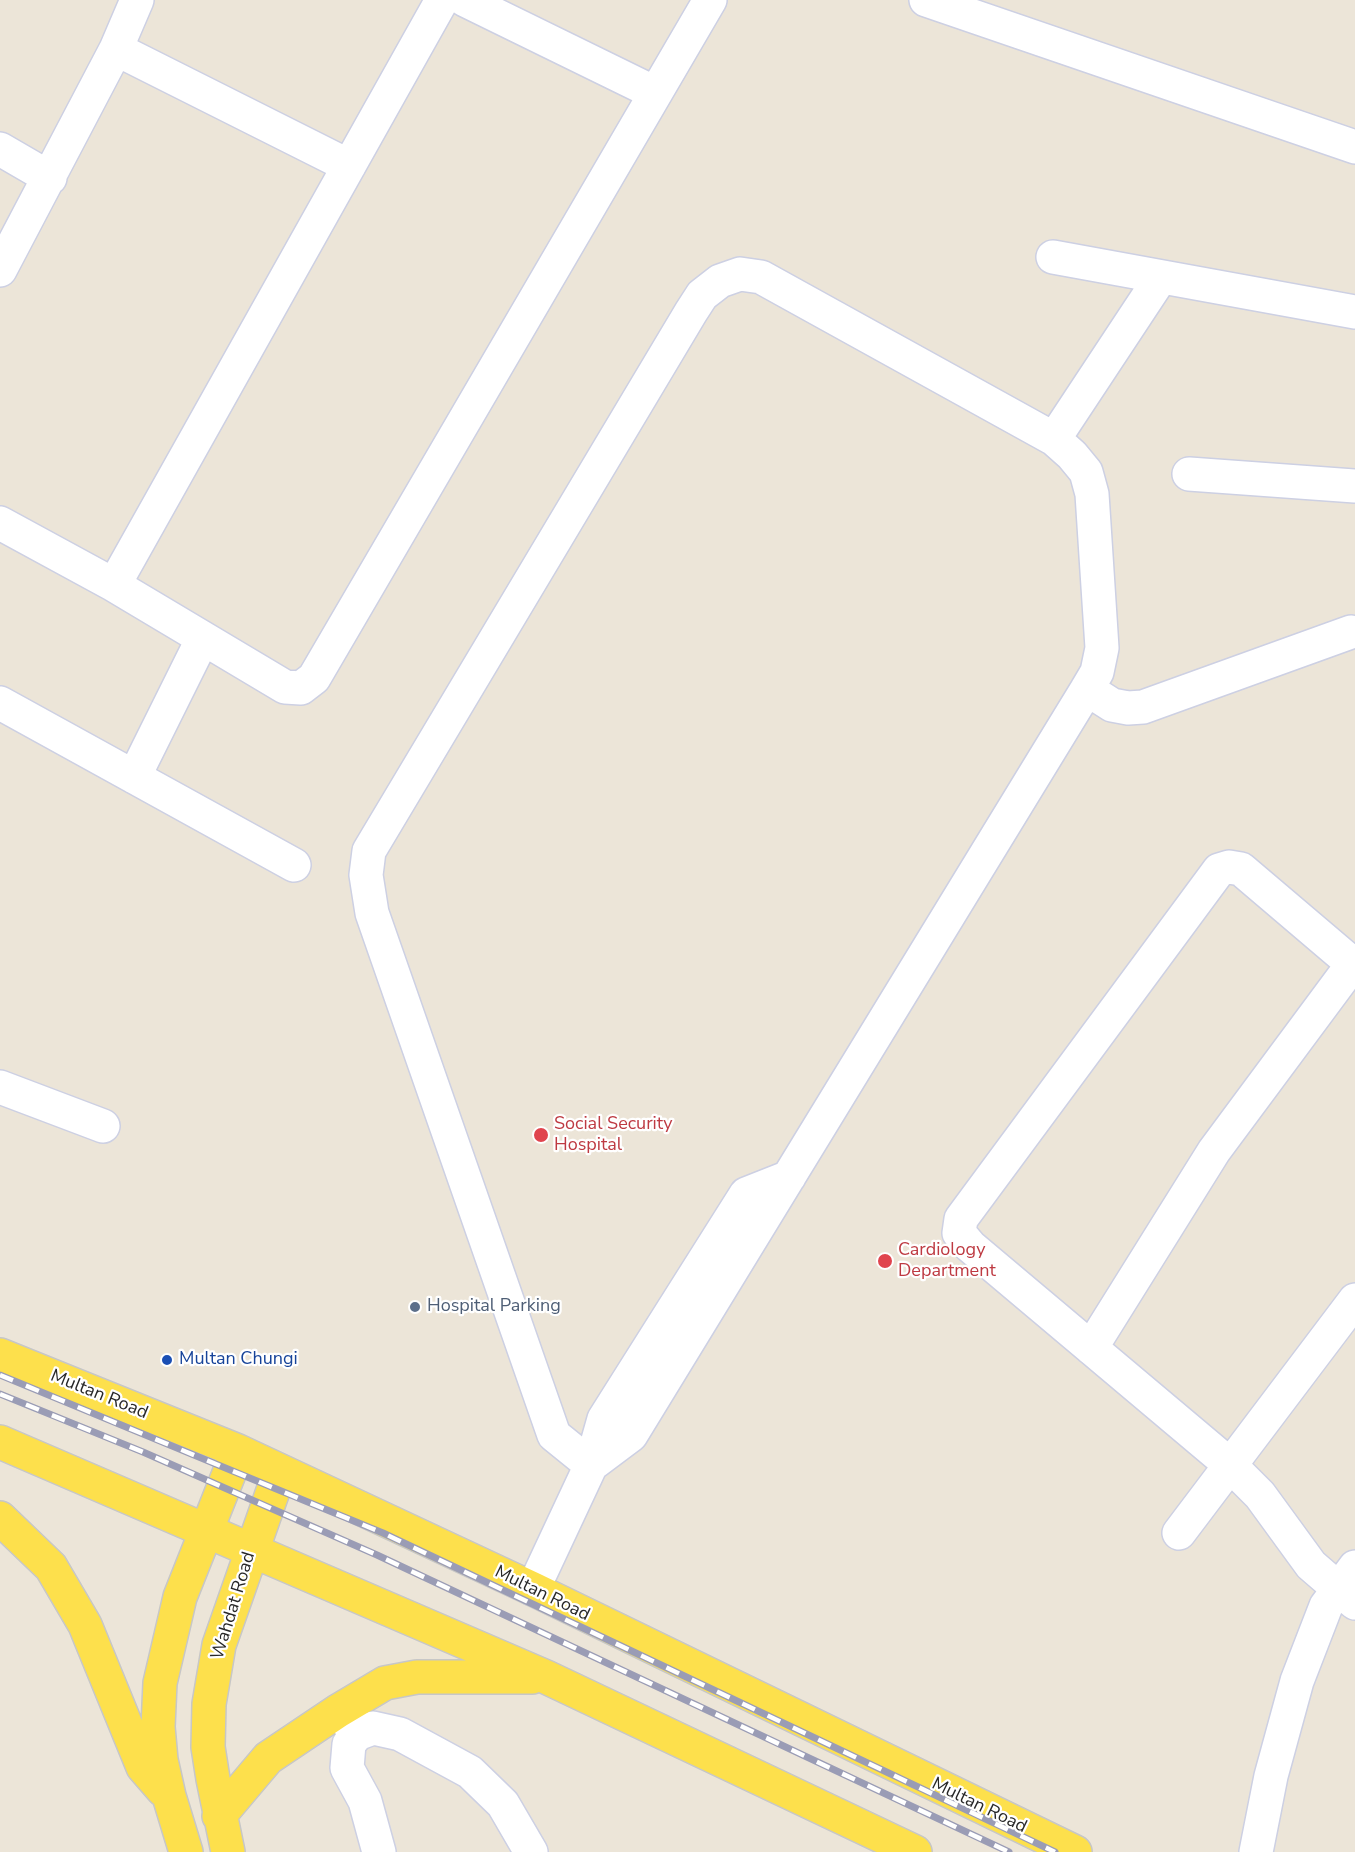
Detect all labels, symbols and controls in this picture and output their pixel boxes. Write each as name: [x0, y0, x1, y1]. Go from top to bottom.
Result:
place label: Social Security Hospital: [554, 1114, 672, 1156]
marker: Social Security Hospital: [532, 1126, 550, 1144]
place label: Cardiology Department: [898, 1240, 996, 1282]
marker: Cardiology Department: [876, 1252, 894, 1270]
place label: Hospital Parking: [427, 1296, 561, 1318]
marker: Hospital Parking: [408, 1300, 422, 1314]
place label: Multan Chungi: [179, 1349, 298, 1371]
marker: Multan Chungi: [160, 1353, 174, 1367]
street label: Multan Road: [47, 1366, 151, 1424]
street label: Wahdat Road: [207, 1550, 261, 1662]
street label: Multan Road: [491, 1562, 593, 1626]
street label: Multan Road: [928, 1774, 1030, 1838]

